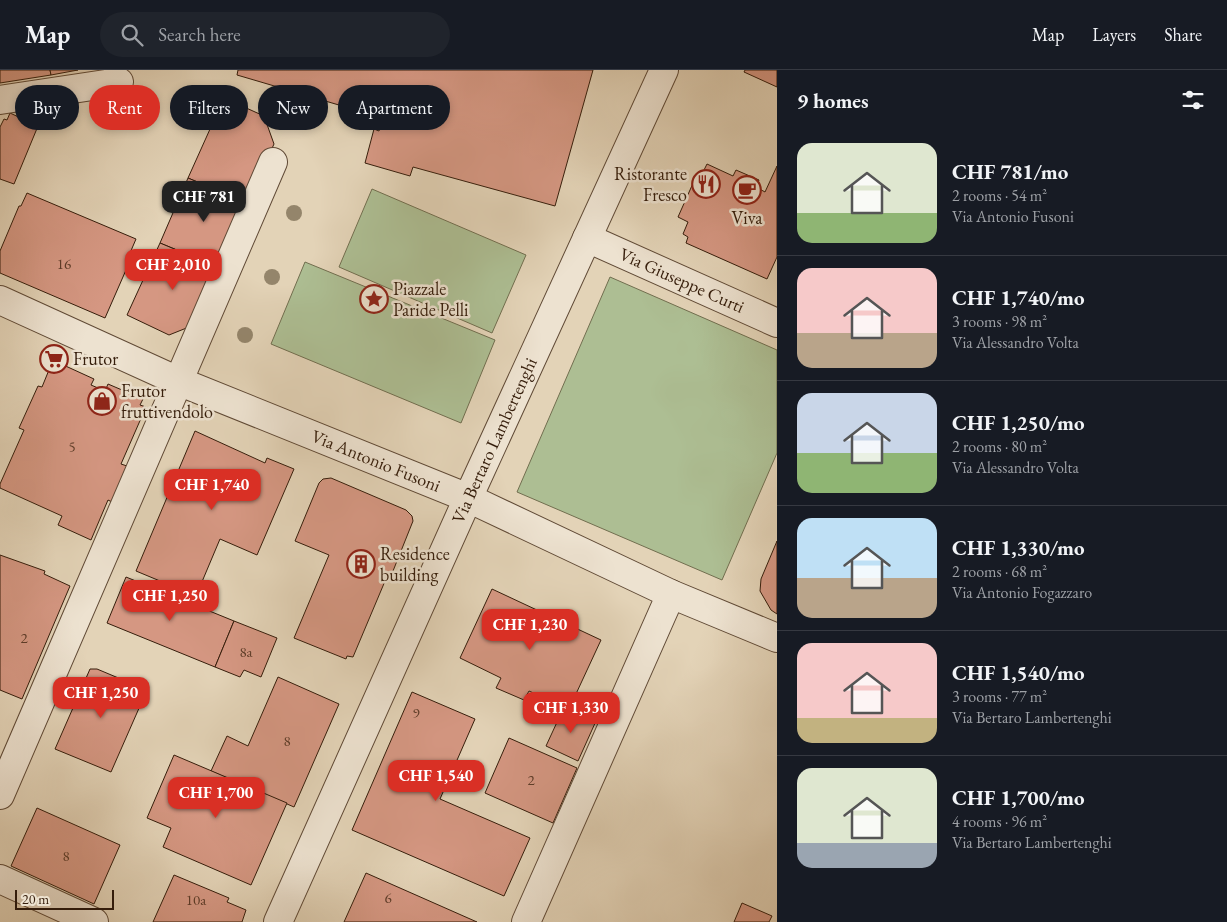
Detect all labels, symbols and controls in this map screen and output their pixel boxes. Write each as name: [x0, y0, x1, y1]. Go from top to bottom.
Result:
search box: [100, 12, 450, 57]
text: Map: [25, 19, 70, 50]
icon: search: [118, 21, 146, 49]
text: Search here: [158, 22, 241, 47]
text: Map: [1032, 23, 1064, 46]
text: Layers: [1092, 23, 1136, 46]
text: Share: [1164, 23, 1202, 46]
chip: Buy: [15, 85, 79, 130]
chip: Rent: [89, 85, 160, 130]
chip: Filters: [170, 85, 248, 130]
chip: New: [258, 85, 328, 130]
chip: Apartment: [338, 85, 450, 130]
icon: filters: [1179, 86, 1207, 114]
text: 9 homes: [797, 87, 869, 114]
text: CHF 781/mo: [952, 158, 1068, 185]
place label: Ristorante Fresco: [614, 162, 687, 206]
icon: home: [837, 163, 897, 223]
restaurant icon: Ristorante Fresco: [691, 169, 721, 199]
cafe icon: Viva: [732, 175, 762, 205]
pin: CHF 781: [158, 180, 250, 223]
text: 2 rooms · 54 m²: [952, 185, 1047, 206]
text: CHF 781: [173, 186, 235, 207]
place label: Viva: [732, 206, 763, 229]
text: Via Antonio Fusoni: [952, 206, 1074, 227]
street label: Via Giuseppe Curti: [616, 242, 749, 318]
pin: CHF 2,010: [116, 248, 230, 291]
house number: 16: [57, 254, 71, 273]
text: CHF 2,010: [136, 254, 210, 275]
place label: Piazzale Paride Pelli: [393, 277, 469, 321]
place icon: Piazzale Paride Pelli: [359, 284, 389, 314]
text: CHF 1,740/mo: [952, 284, 1085, 311]
icon: home: [837, 288, 897, 348]
text: 3 rooms · 98 m²: [952, 311, 1047, 332]
text: Via Alessandro Volta: [952, 332, 1079, 353]
supermarket icon: Frutor: [39, 344, 69, 374]
place label: Frutor: [73, 347, 118, 370]
street label: Via Bertaro Lambertenghi: [446, 353, 542, 527]
place label: Frutor fruttivendolo: [121, 379, 213, 423]
shop icon: Frutor fruttivendolo: [87, 386, 117, 416]
text: CHF 1,250/mo: [952, 409, 1085, 436]
icon: home: [837, 413, 897, 473]
street label: Via Antonio Fusoni: [308, 424, 445, 497]
text: 2 rooms · 80 m²: [952, 436, 1047, 457]
house number: 5: [68, 437, 76, 456]
text: Via Alessandro Volta: [952, 457, 1079, 478]
pin: CHF 1,740: [155, 468, 269, 511]
text: CHF 1,740: [175, 474, 249, 495]
text: CHF 1,330/mo: [952, 534, 1085, 561]
icon: home: [837, 538, 897, 598]
place label: Residence building: [380, 542, 450, 586]
building icon: Residence building: [346, 549, 376, 579]
text: 2 rooms · 68 m²: [952, 561, 1047, 582]
pin: CHF 1,250: [113, 580, 227, 622]
text: Via Antonio Fogazzaro: [952, 582, 1092, 603]
text: CHF 1,250: [133, 585, 207, 606]
pin: CHF 1,230: [473, 608, 587, 651]
text: CHF 1,230: [493, 614, 567, 635]
house number: 2: [20, 628, 28, 647]
house number: 8a: [239, 642, 253, 661]
text: CHF 1,540/mo: [952, 659, 1085, 686]
icon: home: [837, 663, 897, 723]
pin: CHF 1,250: [44, 676, 158, 719]
text: CHF 1,250: [64, 682, 138, 703]
text: 3 rooms · 77 m²: [952, 686, 1047, 707]
pin: CHF 1,330: [514, 692, 628, 734]
text: CHF 1,330: [534, 697, 608, 718]
house number: 9: [412, 703, 420, 722]
text: Via Bertaro Lambertenghi: [952, 707, 1112, 728]
house number: 8: [283, 731, 291, 750]
pin: CHF 1,540: [379, 760, 493, 802]
text: CHF 1,540: [399, 765, 473, 786]
house number: 2: [527, 770, 535, 789]
pin: CHF 1,700: [159, 776, 273, 819]
text: CHF 1,700: [179, 782, 253, 803]
text: CHF 1,700/mo: [952, 784, 1085, 811]
icon: home: [837, 788, 897, 848]
text: 4 rooms · 96 m²: [952, 811, 1047, 832]
text: Via Bertaro Lambertenghi: [952, 832, 1112, 853]
house number: 8: [62, 846, 70, 865]
scale bar: [15, 887, 114, 910]
house number: 6: [384, 888, 392, 907]
text: 20 m: [22, 890, 49, 908]
house number: 10a: [186, 890, 206, 909]

